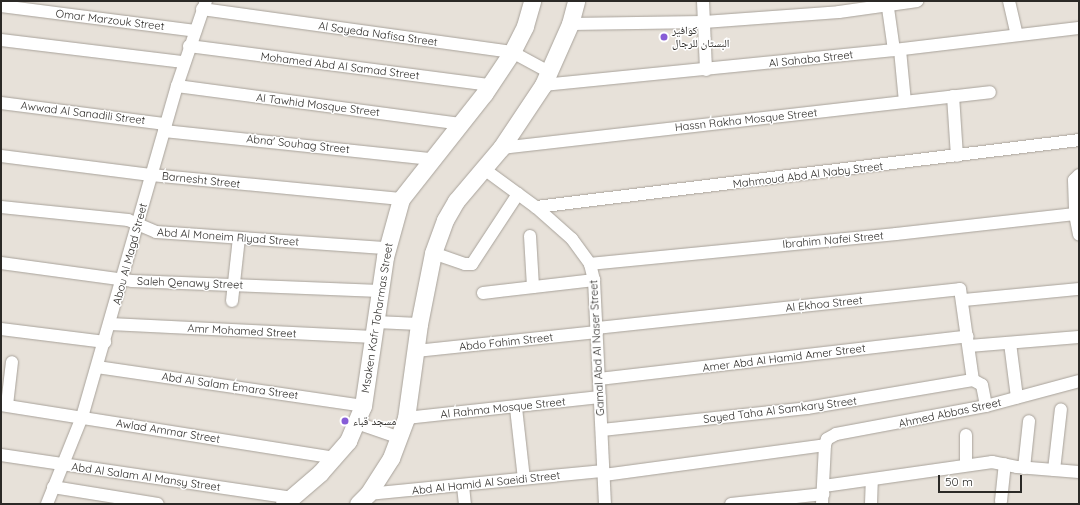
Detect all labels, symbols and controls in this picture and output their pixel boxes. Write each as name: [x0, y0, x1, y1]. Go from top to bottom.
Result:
street label: Omar Marzouk Street: [55, 7, 165, 33]
street label: Al Sayeda Nafisa Street: [318, 19, 438, 49]
place label: كوافير البستان للرجال: [672, 24, 729, 50]
marker: كوافير البستان للرجال: [659, 32, 669, 42]
street label: Al Sahaba Street: [768, 48, 854, 70]
street label: Mohamed Abd Al Samad Street: [260, 50, 420, 82]
street label: Al Tawhid Mosque Street: [255, 91, 381, 119]
street label: Awwad Al Sanadili Street: [20, 99, 146, 127]
street label: Hassn Rakha Mosque Street: [674, 106, 818, 134]
street label: Abna' Souhag Street: [246, 132, 350, 156]
street label: Mahmoud Abd Al Naby Street: [732, 159, 884, 191]
street label: Barnesht Street: [161, 169, 241, 191]
street label: Abou Al Magd Street: [110, 202, 150, 306]
street label: Abd Al Moneim Riyad Street: [157, 225, 299, 249]
street label: Ibrahim Nafei Street: [782, 229, 884, 251]
street label: Msaken Kafr Taharmas Street: [359, 242, 395, 394]
street label: Saleh Qenawy Street: [137, 275, 243, 291]
street label: Gamal Abd Al Naser Street: [587, 280, 607, 416]
street label: Al Ekhoa Street: [785, 293, 863, 315]
street label: Amr Mohamed Street: [187, 322, 297, 340]
street label: Abdo Fahim Street: [458, 330, 554, 354]
street label: Amer Abd Al Hamid Amer Street: [702, 341, 866, 375]
street label: Abd Al Salam Emara Street: [161, 370, 299, 402]
street label: Sayed Taha Al Samkary Street: [702, 394, 858, 426]
street label: Al Rahma Mosque Street: [440, 395, 566, 421]
street label: Ahmed Abbas Street: [897, 396, 1003, 430]
place label: مسجد قباء: [353, 414, 396, 428]
street label: Awlad Ammar Street: [115, 416, 221, 446]
marker: مسجد قباء: [340, 416, 350, 426]
street label: Abd Al Salam Al Mansy Street: [71, 460, 221, 494]
scale bar: [940, 467, 1024, 493]
street label: Abd Al Hamid Al Saeidi Street: [411, 469, 561, 497]
text: 50 m: [945, 474, 973, 489]

